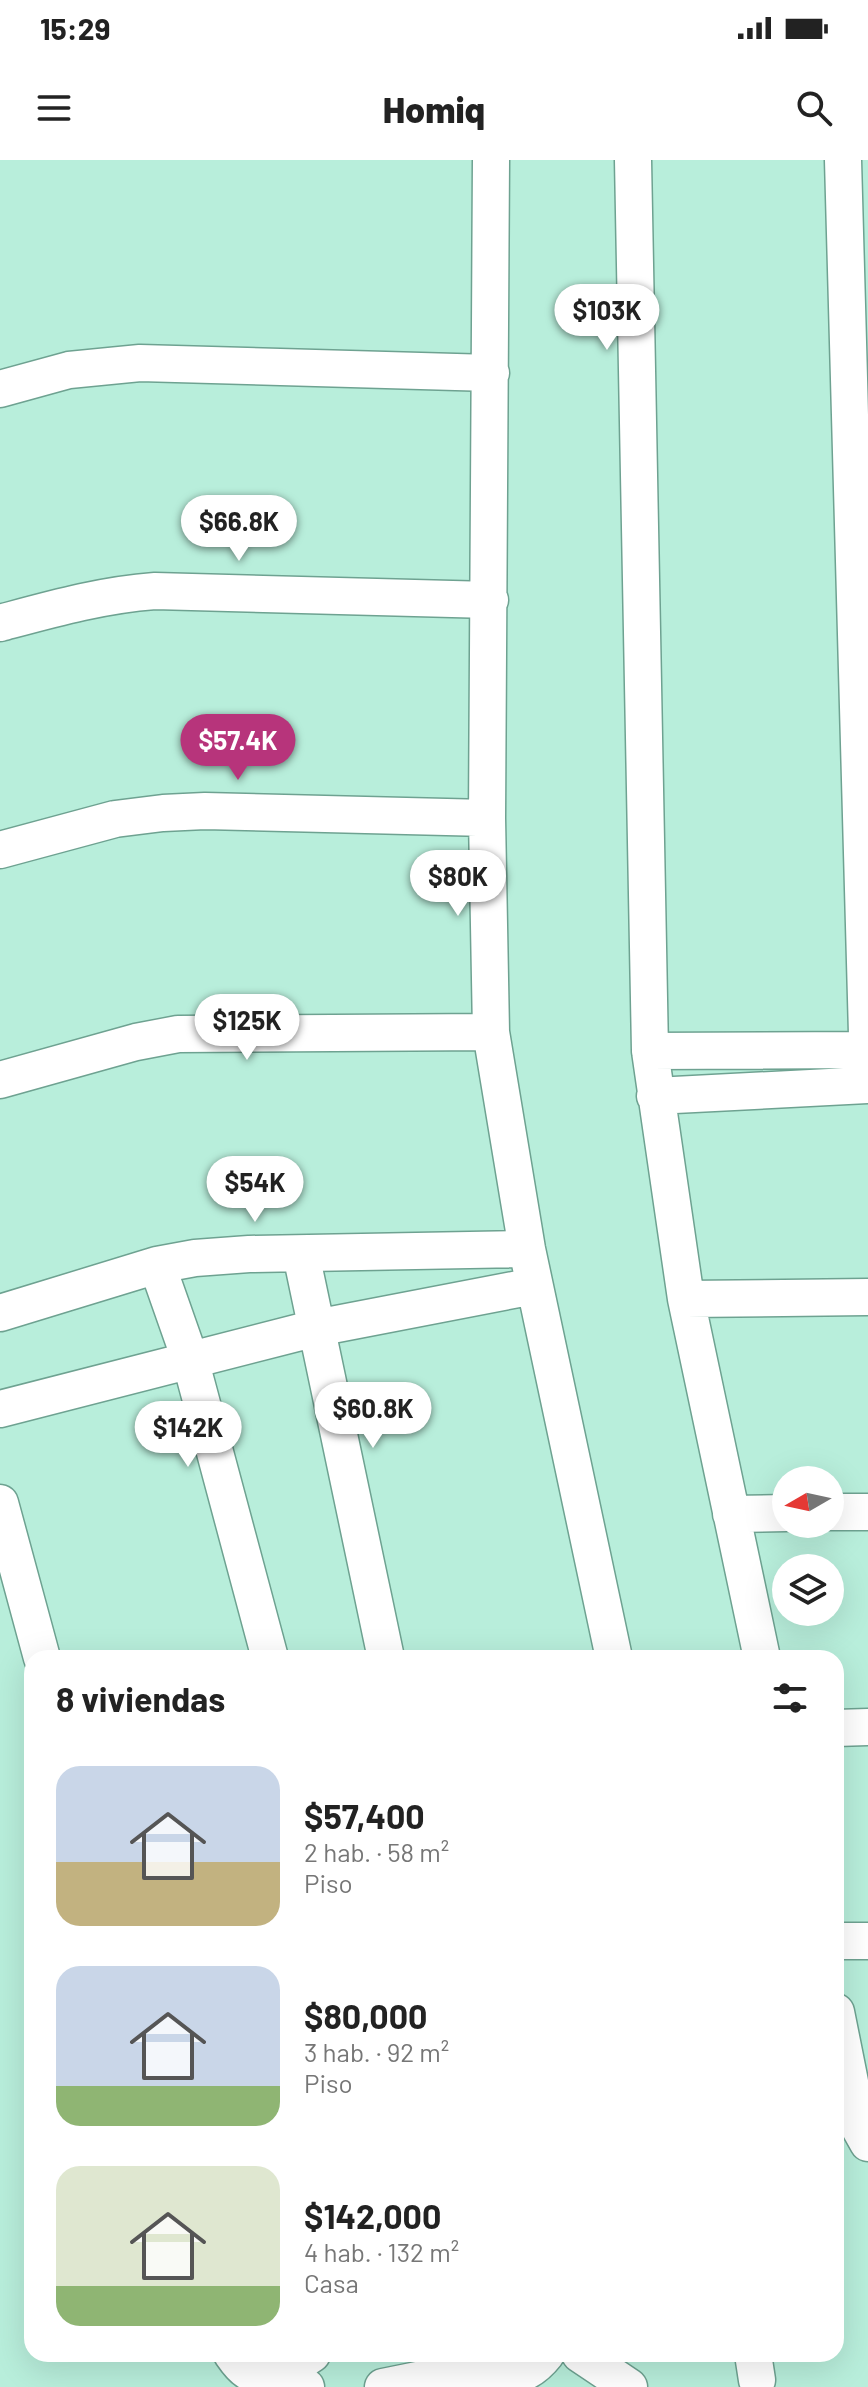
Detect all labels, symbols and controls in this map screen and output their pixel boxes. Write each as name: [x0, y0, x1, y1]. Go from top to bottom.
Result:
text: 15:29: [40, 10, 110, 46]
icon: menu: [32, 86, 76, 130]
icon: search: [792, 86, 836, 130]
text: Homiq: [383, 87, 485, 130]
pin: $103K: [551, 284, 663, 352]
text: $103K: [572, 294, 642, 325]
pin: $66.8K: [174, 495, 304, 563]
text: $66.8K: [199, 505, 279, 536]
pin: $57.4K: [173, 714, 303, 782]
text: $57.4K: [198, 724, 278, 755]
pin: $80K: [411, 850, 505, 918]
text: $80K: [428, 860, 488, 891]
pin: $125K: [191, 994, 303, 1062]
text: $125K: [213, 1004, 281, 1035]
pin: $54K: [208, 1156, 302, 1224]
text: $54K: [225, 1166, 285, 1197]
pin: $60.8K: [308, 1382, 438, 1450]
text: $60.8K: [332, 1392, 414, 1423]
pin: $142K: [132, 1401, 244, 1469]
text: $142K: [153, 1411, 223, 1442]
north arrow: [772, 1466, 844, 1538]
map controls: [772, 1466, 844, 1626]
button: layers: [772, 1554, 844, 1626]
icon: filters: [768, 1676, 812, 1720]
text: 8 viviendas: [56, 1678, 225, 1719]
text: $57,400: [304, 1795, 425, 1836]
icon: home: [120, 1798, 216, 1894]
text: 2 hab. · 58 m²: [304, 1836, 449, 1867]
text: Piso: [304, 1867, 353, 1898]
text: $80,000: [304, 1995, 428, 2036]
icon: home: [120, 1998, 216, 2094]
text: 3 hab. · 92 m²: [304, 2036, 449, 2067]
text: Piso: [304, 2067, 353, 2098]
text: $142,000: [304, 2195, 441, 2236]
icon: home: [120, 2198, 216, 2294]
text: 4 hab. · 132 m²: [304, 2236, 459, 2267]
text: Casa: [304, 2267, 359, 2298]

